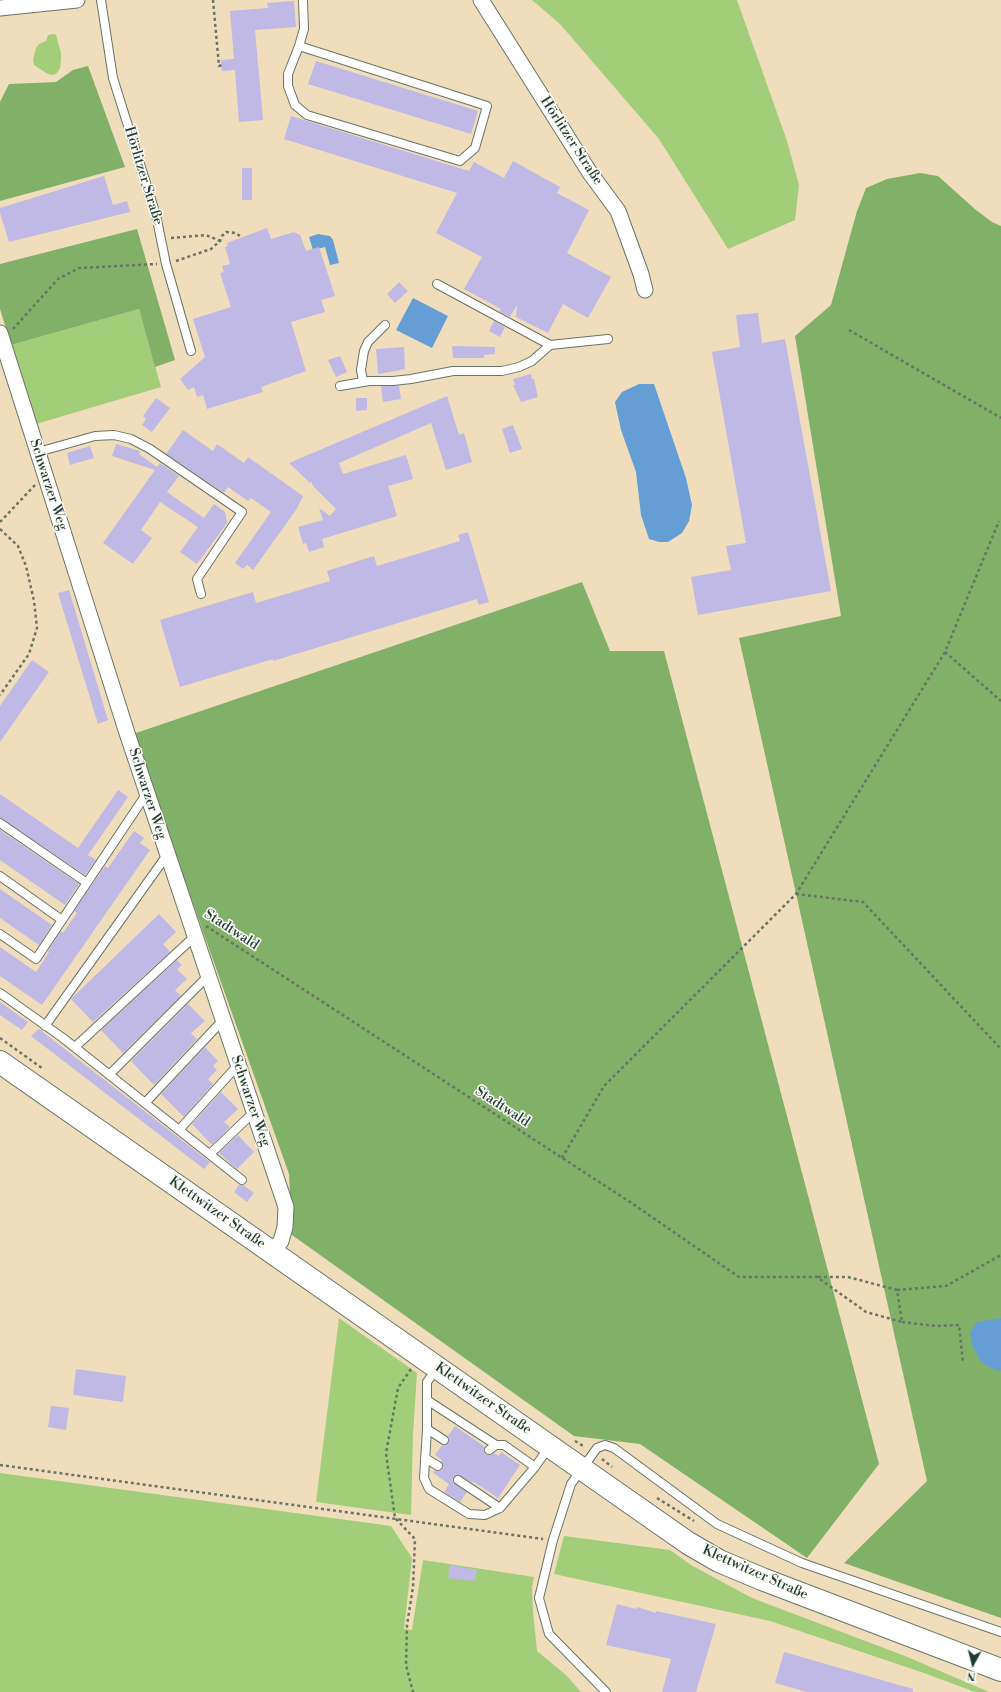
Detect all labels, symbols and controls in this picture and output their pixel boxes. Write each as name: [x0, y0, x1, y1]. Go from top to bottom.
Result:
street label: Hörlitzer Straße: [536, 94, 606, 188]
street label: Hörlitzer Straße: [120, 125, 166, 227]
street label: Schwarzer Weg: [25, 437, 71, 533]
street label: Schwarzer Weg: [124, 746, 170, 842]
street label: Stadtwald: [200, 906, 262, 954]
street label: Schwarzer Weg: [227, 1053, 273, 1149]
street label: Stadtwald: [471, 1083, 533, 1131]
street label: Klettwitzer Straße: [165, 1173, 269, 1253]
street label: Klettwitzer Straße: [431, 1359, 535, 1439]
street label: Klettwitzer Straße: [699, 1542, 811, 1604]
north arrow: [953, 1644, 993, 1684]
text: N: [966, 1668, 977, 1683]

